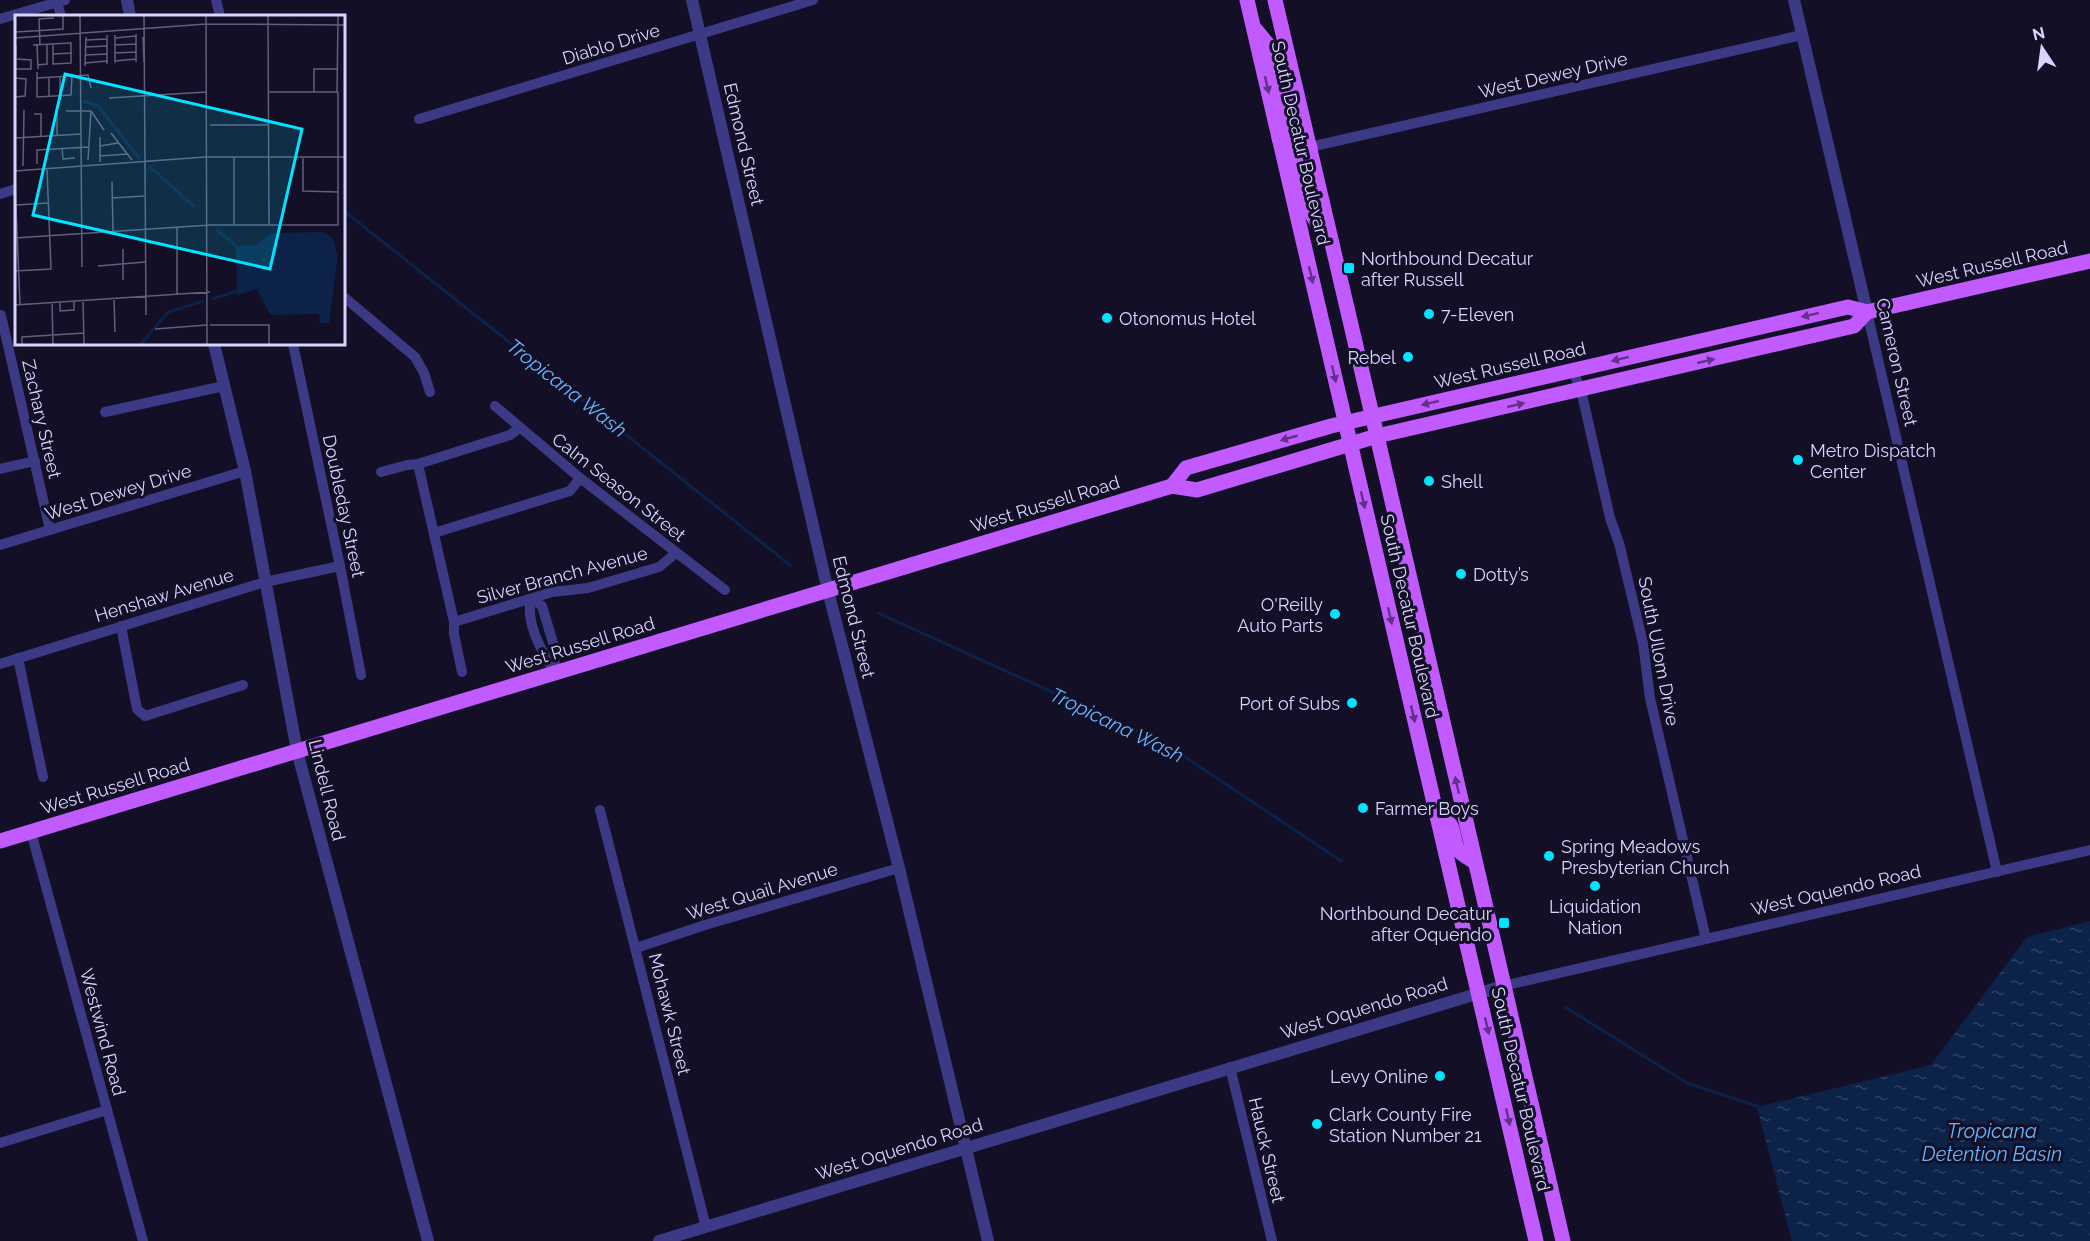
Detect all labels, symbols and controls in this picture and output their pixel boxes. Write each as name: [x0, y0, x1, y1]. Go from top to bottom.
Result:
inset map: [15, 15, 345, 345]
north arrow: [2012, 18, 2072, 78]
street label: Diablo Drive: [560, 19, 663, 69]
text: N: [2031, 23, 2047, 45]
street label: South Decatur Boulevard: [1267, 39, 1335, 247]
street label: West Dewey Drive: [1477, 48, 1630, 102]
one-way arrow: [1262, 76, 1272, 94]
street label: Edmond Street: [720, 81, 768, 207]
street label: West Russell Road: [1914, 236, 2070, 292]
place label: Northbound Decatur after Russell: [1361, 248, 1534, 290]
marker: Northbound Decatur after Russell: [1342, 261, 1356, 275]
one-way arrow: [1307, 265, 1317, 284]
street label: Cameron Street: [1872, 296, 1922, 428]
place label: 7-Eleven: [1441, 304, 1514, 325]
marker: 7-Eleven: [1422, 307, 1436, 321]
place label: Otonomus Hotel: [1119, 308, 1256, 329]
marker: Otonomus Hotel: [1100, 311, 1114, 325]
one-way arrow: [1801, 311, 1820, 321]
water label: Tropicana Wash: [502, 334, 632, 442]
street label: West Russell Road: [1432, 337, 1588, 393]
place label: Rebel: [1347, 347, 1396, 368]
marker: Rebel: [1401, 350, 1415, 364]
one-way arrow: [1611, 355, 1629, 365]
one-way arrow: [1697, 355, 1716, 365]
street label: Zachary Street: [18, 357, 66, 481]
one-way arrow: [1330, 364, 1340, 383]
one-way arrow: [1420, 399, 1439, 408]
one-way arrow: [1507, 399, 1526, 409]
street label: Calm Season Street: [548, 428, 690, 546]
street label: Doubleday Street: [319, 433, 369, 579]
one-way arrow: [1280, 434, 1298, 443]
place label: Metro Dispatch Center: [1810, 440, 1936, 482]
marker: Metro Dispatch Center: [1791, 453, 1805, 467]
street label: West Dewey Drive: [42, 460, 194, 524]
street label: West Russell Road: [968, 471, 1122, 537]
place label: Shell: [1441, 471, 1483, 492]
marker: Shell: [1422, 474, 1436, 488]
one-way arrow: [1359, 491, 1369, 509]
street label: South Decatur Boulevard: [1376, 512, 1444, 720]
street label: Silver Branch Avenue: [474, 542, 650, 608]
street label: Edmond Street: [829, 554, 879, 680]
street label: Henshaw Avenue: [92, 564, 236, 626]
place label: Dotty’s: [1473, 564, 1529, 585]
marker: Dotty’s: [1454, 567, 1468, 581]
street label: South Ullom Drive: [1634, 575, 1684, 728]
place label: O'Reilly Auto Parts: [1237, 594, 1323, 636]
marker: O'Reilly Auto Parts: [1328, 607, 1342, 621]
one-way arrow: [1386, 607, 1395, 626]
street label: West Russell Road: [503, 612, 657, 678]
water label: Tropicana Wash: [1046, 682, 1188, 768]
place label: Port of Subs: [1239, 693, 1340, 714]
marker: Port of Subs: [1345, 696, 1359, 710]
one-way arrow: [1409, 705, 1418, 724]
street label: Lindell Road: [304, 737, 350, 843]
street label: West Russell Road: [38, 753, 192, 819]
one-way arrow: [1452, 775, 1461, 794]
place label: Farmer Boys: [1375, 798, 1479, 819]
marker: Farmer Boys: [1356, 801, 1370, 815]
place label: Spring Meadows Presbyterian Church: [1561, 836, 1730, 878]
marker: Spring Meadows Presbyterian Church: [1542, 849, 1556, 863]
street label: West Quail Avenue: [684, 858, 841, 924]
street label: West Oquendo Road: [1749, 860, 1923, 920]
marker: Liquidation Nation: [1588, 879, 1602, 893]
place label: Liquidation Nation: [1549, 896, 1641, 938]
place label: Northbound Decatur after Oquendo: [1320, 903, 1493, 945]
marker: Northbound Decatur after Oquendo: [1497, 916, 1511, 930]
street label: Mohawk Street: [645, 951, 695, 1077]
street label: Westwind Road: [76, 966, 130, 1098]
street label: West Oquendo Road: [1278, 973, 1450, 1043]
street label: South Decatur Boulevard: [1487, 985, 1555, 1193]
one-way arrow: [1482, 1017, 1492, 1035]
place label: Levy Online: [1330, 1066, 1428, 1087]
marker: Levy Online: [1433, 1069, 1447, 1083]
street label: Hauck Street: [1245, 1095, 1289, 1205]
place label: Clark County Fire Station Number 21: [1329, 1104, 1482, 1146]
one-way arrow: [1503, 1107, 1513, 1126]
street label: West Oquendo Road: [813, 1114, 985, 1184]
marker: Clark County Fire Station Number 21: [1310, 1117, 1324, 1131]
water label: Tropicana Detention Basin: [1922, 1119, 2062, 1166]

